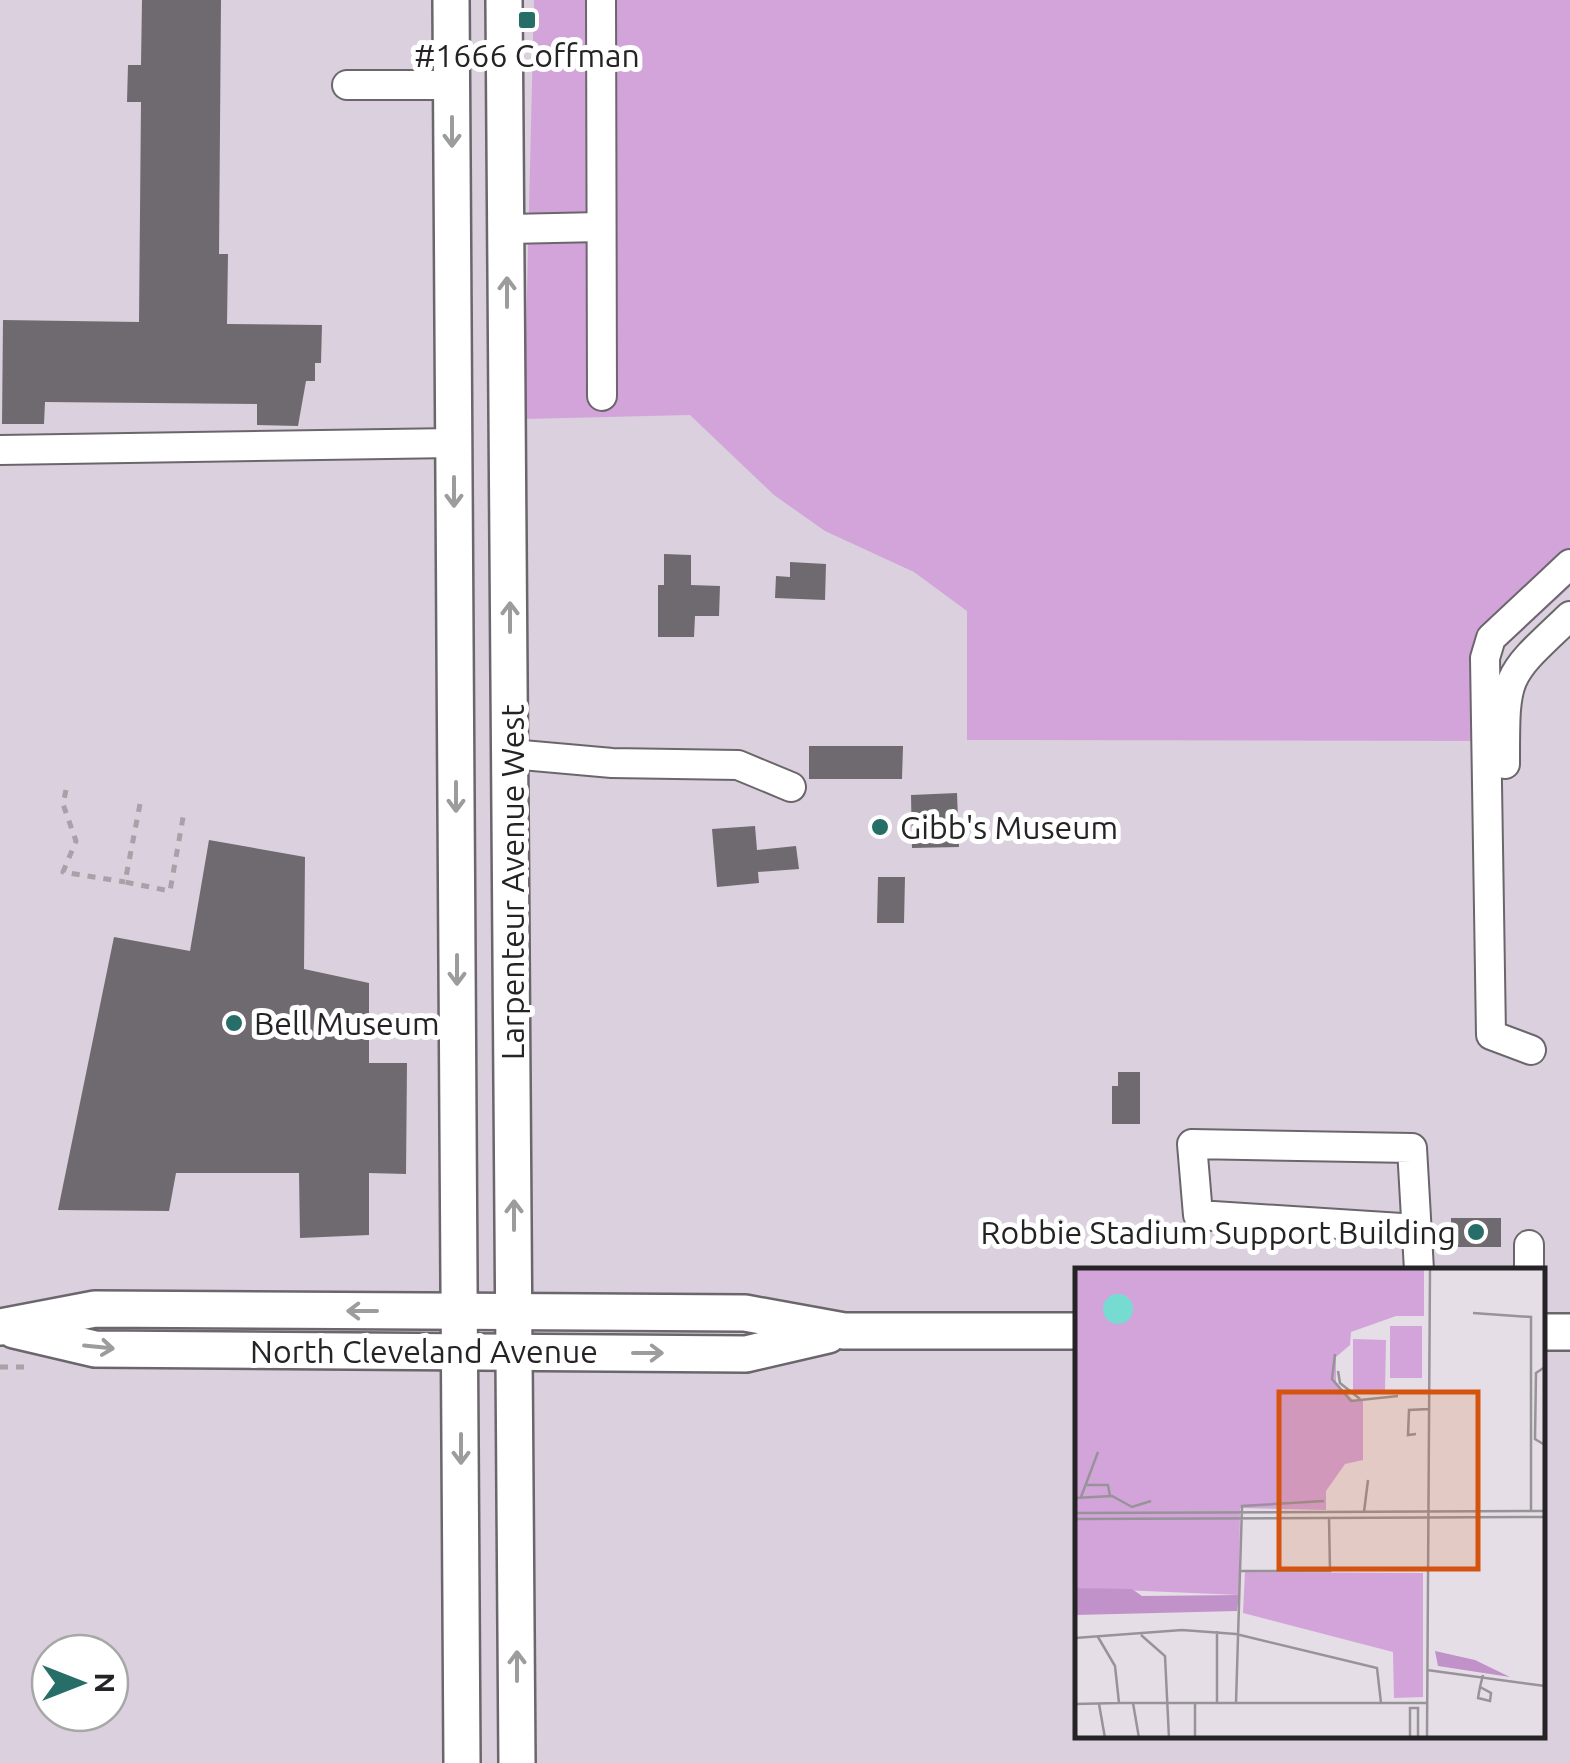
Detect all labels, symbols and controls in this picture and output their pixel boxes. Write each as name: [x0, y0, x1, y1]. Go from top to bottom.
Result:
marker: #1666 Coffman: [516, 9, 538, 31]
place label: #1666 Coffman: [414, 37, 640, 73]
one-way arrow: [442, 116, 462, 148]
one-way arrow: [498, 277, 516, 310]
one-way arrow: [444, 476, 464, 508]
one-way arrow: [500, 602, 519, 634]
street label: Larpenteur Avenue West: [494, 704, 530, 1060]
one-way arrow: [446, 780, 466, 812]
place label: Gibb's Museum: [900, 809, 1118, 845]
marker: Gibb's Museum: [869, 816, 891, 838]
one-way arrow: [448, 954, 467, 986]
place label: Bell Museum: [254, 1005, 440, 1041]
marker: Bell Museum: [223, 1012, 245, 1034]
one-way arrow: [504, 1199, 524, 1232]
place label: Robbie Stadium Support Building: [981, 1214, 1456, 1250]
marker: Robbie Stadium Support Building: [1465, 1221, 1487, 1243]
inset map: [1075, 1268, 1545, 1738]
one-way arrow: [347, 1302, 380, 1320]
street label: North Cleveland Avenue: [250, 1333, 598, 1369]
one-way arrow: [82, 1338, 114, 1357]
one-way arrow: [630, 1344, 663, 1362]
one-way arrow: [452, 1432, 470, 1465]
north arrow: [30, 1633, 130, 1733]
one-way arrow: [508, 1650, 526, 1682]
text: N: [90, 1673, 121, 1693]

